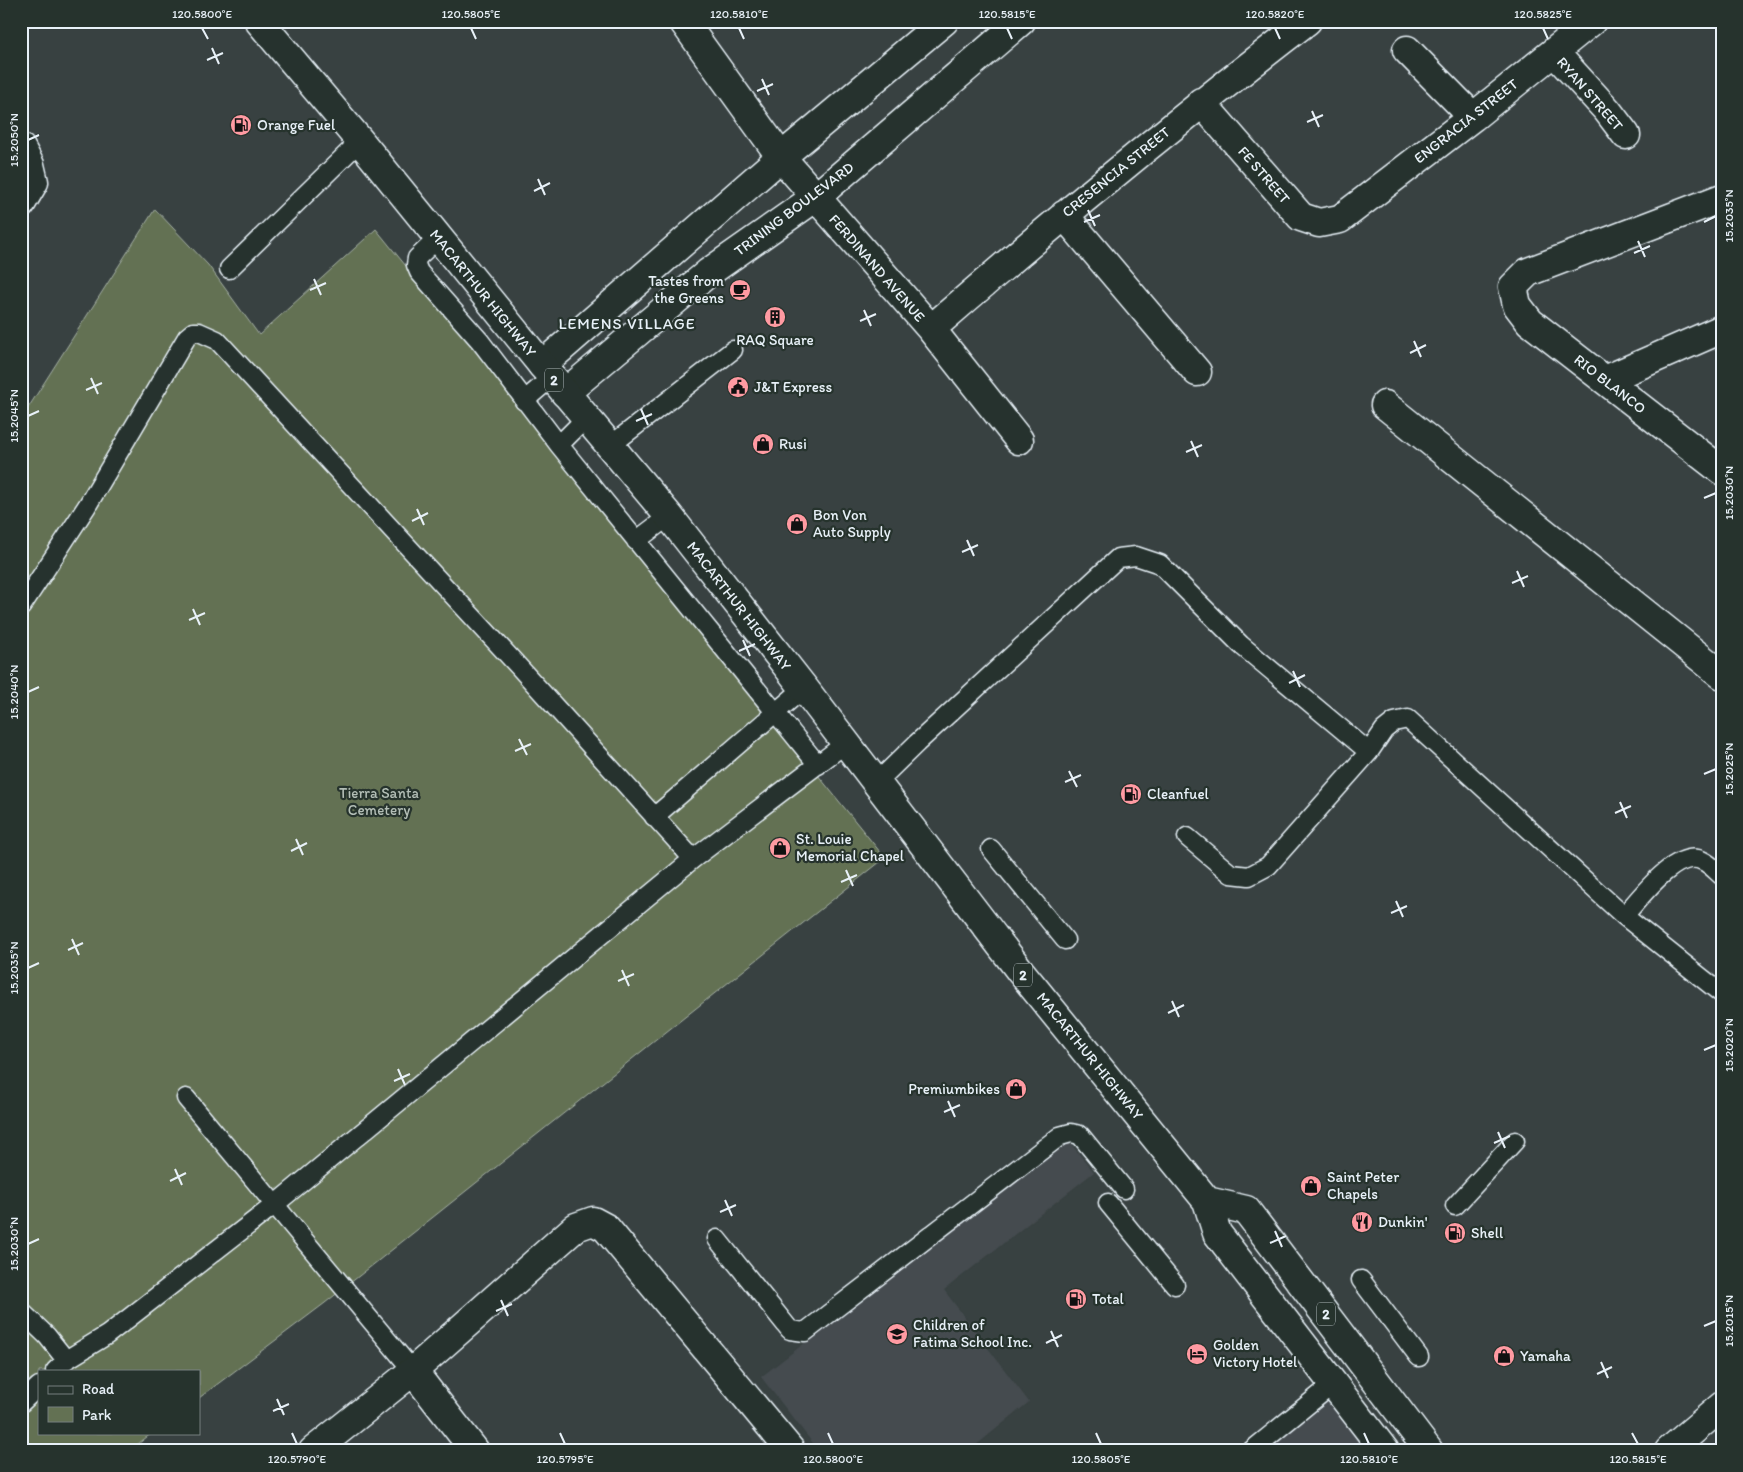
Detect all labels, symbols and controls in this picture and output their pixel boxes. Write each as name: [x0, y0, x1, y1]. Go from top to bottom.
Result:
text: 120.5800°E: [172, 7, 232, 21]
text: 120.5805°E: [442, 7, 501, 21]
text: 120.5810°E: [710, 7, 768, 21]
text: 120.5815°E: [978, 7, 1036, 21]
text: 120.5820°E: [1246, 7, 1305, 21]
text: 120.5825°E: [1514, 7, 1572, 21]
street label: RYAN STREET: [1553, 53, 1627, 135]
street label: ENGRACIA STREET: [1410, 75, 1522, 167]
text: 15.2050°N: [7, 113, 21, 167]
fuel station icon: Orange Fuel: [229, 113, 253, 137]
place label: Orange Fuel: [257, 116, 336, 134]
street label: CRESENCIA STREET: [1058, 123, 1174, 221]
street label: FE STREET: [1234, 143, 1294, 208]
street label: TRINING BOULEVARD: [731, 158, 858, 260]
text: 15.2035°N: [1722, 189, 1736, 243]
street label: FERDINAND AVENUE: [825, 210, 929, 326]
street label: MACARTHUR HIGHWAY: [426, 226, 540, 361]
place label: Tastes from the Greens: [648, 272, 724, 307]
cafe icon: Tastes from the Greens: [728, 278, 752, 302]
building icon: RAQ Square: [763, 305, 787, 329]
district label: LEMENS VILLAGE: [558, 314, 696, 333]
place label: RAQ Square: [736, 331, 814, 349]
street label: RIO BLANCO: [1571, 350, 1650, 418]
road number: 2: [545, 368, 563, 392]
public building icon: J&T Express: [726, 375, 750, 399]
place label: J&T Express: [754, 378, 833, 396]
text: 15.2045°N: [7, 389, 21, 443]
shop icon: Rusi: [751, 432, 775, 456]
place label: Rusi: [779, 435, 807, 453]
text: 15.2030°N: [1722, 466, 1736, 520]
place label: Bon Von Auto Supply: [813, 506, 891, 541]
shop icon: Bon Von Auto Supply: [785, 512, 809, 536]
street label: MACARTHUR HIGHWAY: [683, 538, 795, 675]
text: 15.2040°N: [7, 665, 21, 719]
text: 15.2025°N: [1722, 743, 1736, 795]
fuel station icon: Cleanfuel: [1119, 782, 1143, 806]
park label: Tierra Santa Cemetery: [339, 784, 420, 819]
place label: Cleanfuel: [1147, 785, 1210, 803]
place label: St. Louie Memorial Chapel: [796, 830, 905, 865]
shop icon: St. Louie Memorial Chapel: [768, 836, 792, 860]
text: 15.2035°N: [7, 941, 21, 995]
road number: 2: [1014, 964, 1032, 986]
street label: MACARTHUR HIGHWAY: [1033, 989, 1147, 1124]
text: 15.2020°N: [1722, 1018, 1736, 1072]
shop icon: Premiumbikes: [1004, 1077, 1028, 1101]
place label: Premiumbikes: [908, 1080, 1000, 1098]
place label: Saint Peter Chapels: [1327, 1168, 1399, 1203]
shop icon: Saint Peter Chapels: [1299, 1174, 1323, 1198]
restaurant icon: Dunkin': [1350, 1210, 1374, 1234]
place label: Dunkin': [1378, 1213, 1428, 1231]
text: 15.2030°N: [7, 1217, 21, 1271]
fuel station icon: Shell: [1443, 1221, 1467, 1245]
place label: Shell: [1471, 1224, 1504, 1242]
fuel station icon: Total: [1064, 1287, 1088, 1311]
place label: Total: [1092, 1290, 1125, 1308]
text: 15.2015°N: [1722, 1295, 1736, 1347]
road number: 2: [1317, 1302, 1335, 1326]
place label: Children of Fatima School Inc.: [913, 1316, 1032, 1351]
school or university icon: Children of Fatima School Inc.: [885, 1322, 909, 1346]
place label: Golden Victory Hotel: [1213, 1336, 1298, 1371]
hotel icon: Golden Victory Hotel: [1185, 1342, 1209, 1366]
shop icon: Yamaha: [1492, 1344, 1516, 1368]
place label: Yamaha: [1520, 1347, 1571, 1365]
legend: [38, 1370, 200, 1434]
text: Road: [82, 1380, 115, 1398]
text: Park: [82, 1406, 112, 1424]
text: 120.5790°E: [268, 1452, 327, 1466]
text: 120.5795°E: [536, 1452, 594, 1466]
text: 120.5800°E: [803, 1452, 863, 1466]
text: 120.5805°E: [1072, 1452, 1131, 1466]
text: 120.5810°E: [1340, 1452, 1398, 1466]
text: 120.5815°E: [1609, 1452, 1667, 1466]

